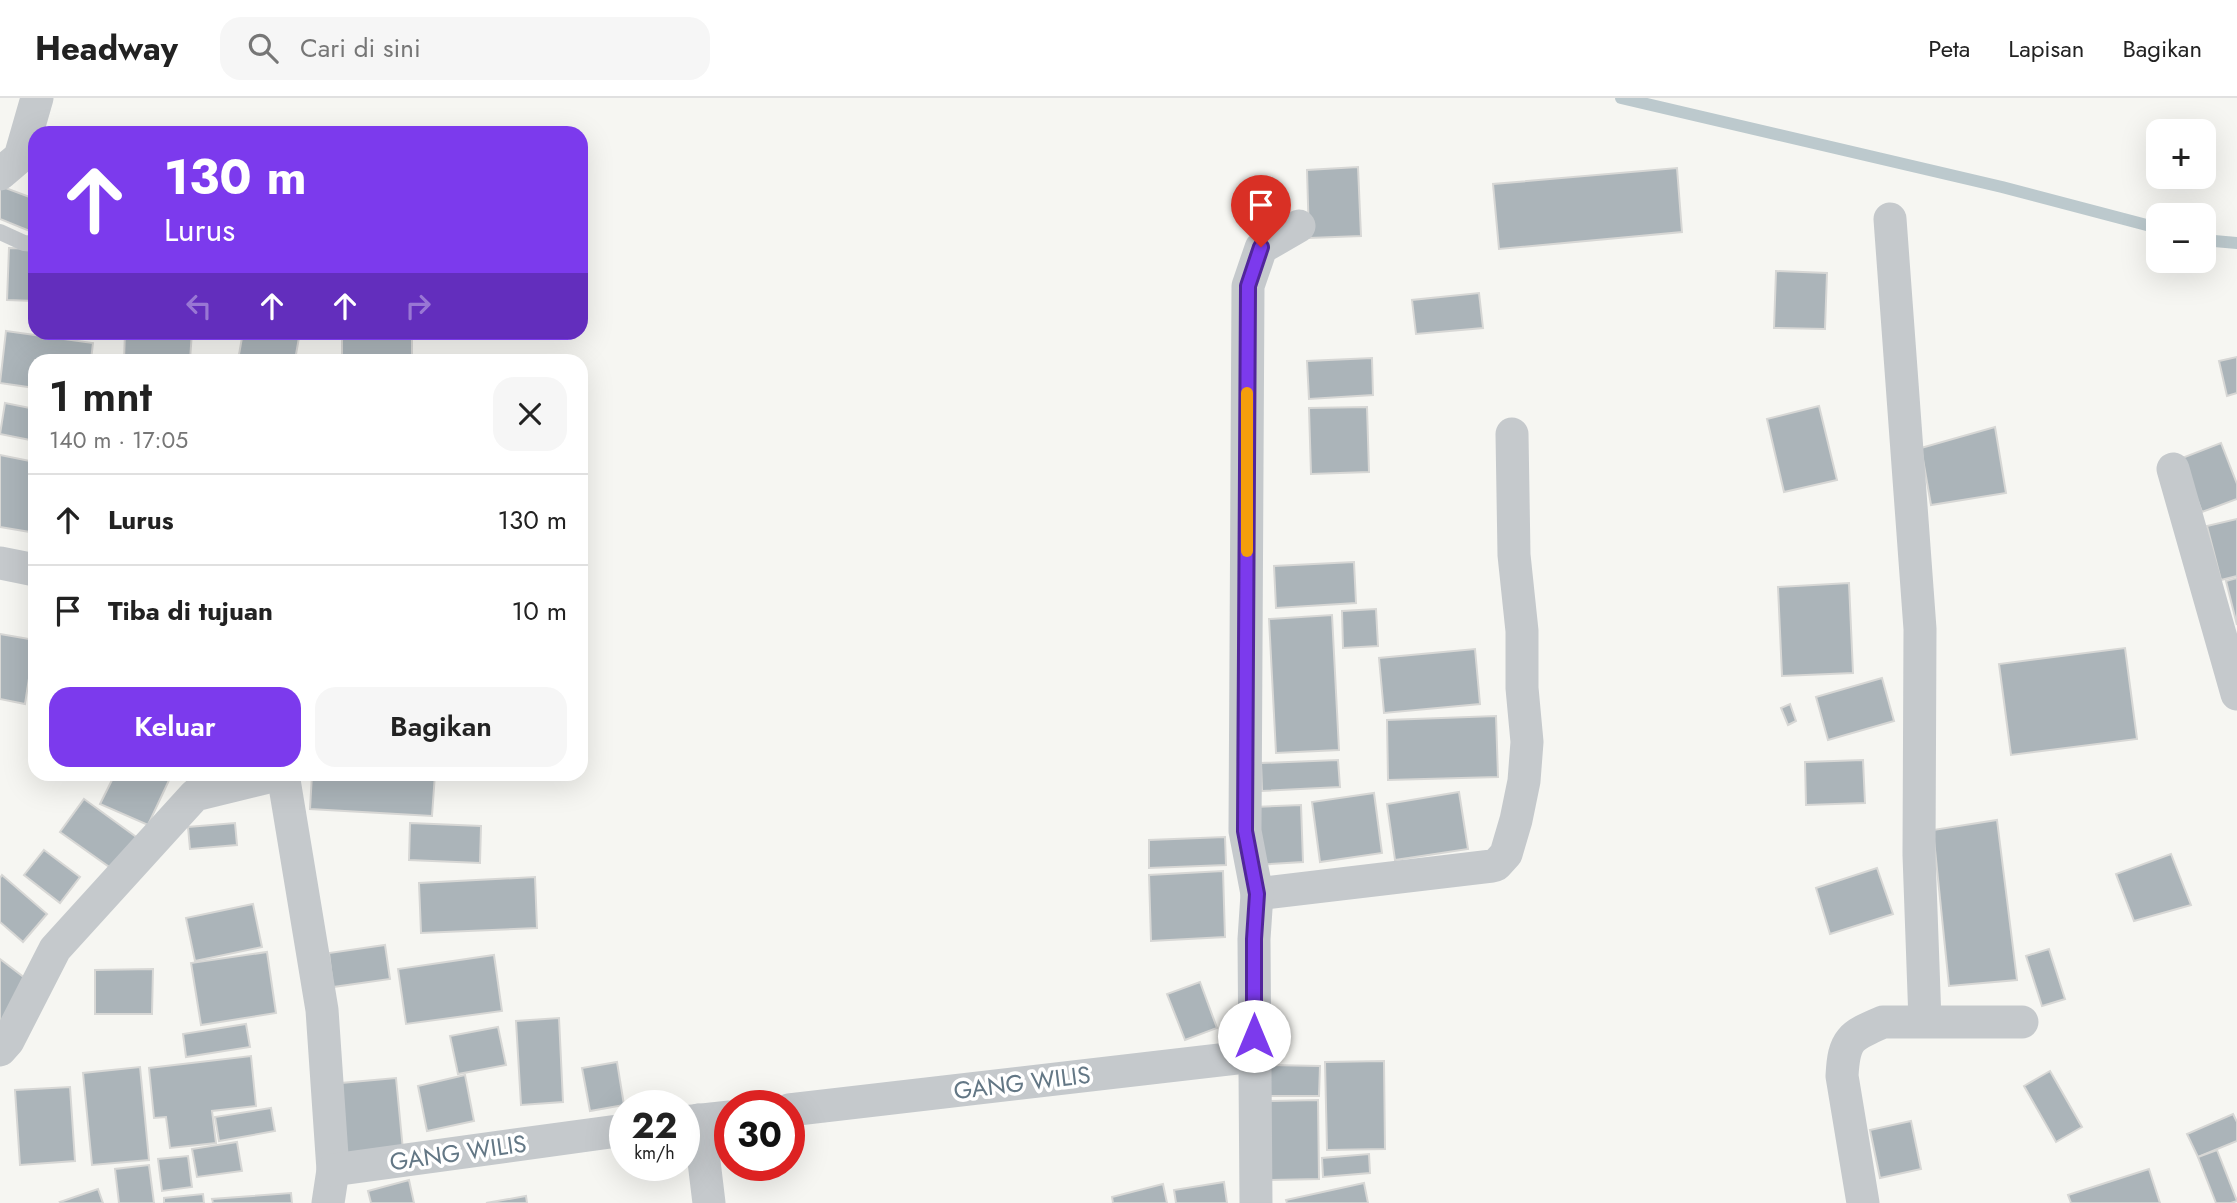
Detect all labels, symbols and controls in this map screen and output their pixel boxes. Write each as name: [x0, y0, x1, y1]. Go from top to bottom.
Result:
search box: [220, 17, 710, 80]
text: Headway: [35, 25, 178, 72]
icon: search: [244, 29, 282, 67]
text: Cari di sini: [300, 29, 421, 67]
text: Peta: [1928, 31, 1970, 66]
text: Lapisan: [2008, 31, 2084, 66]
text: Bagikan: [2122, 31, 2202, 66]
map controls: [2146, 119, 2216, 273]
button: +: [2146, 119, 2216, 189]
text: 130 m: [164, 142, 307, 212]
icon: ahead: [49, 154, 140, 245]
pin: [1231, 175, 1291, 247]
icon: arrive: [1242, 186, 1280, 224]
button: −: [2146, 203, 2216, 273]
text: Lurus: [164, 207, 235, 253]
icon: left: [180, 287, 218, 325]
icon: ahead: [253, 287, 291, 325]
icon: ahead: [326, 287, 364, 325]
icon: right: [399, 287, 437, 325]
text: 1 mnt: [49, 366, 152, 427]
button: close: [493, 377, 567, 451]
text: 140 m · 17:05: [49, 423, 188, 457]
icon: ahead: [49, 501, 87, 539]
text: Lurus: [108, 501, 174, 539]
text: 130 m: [497, 501, 567, 539]
icon: arrive: [49, 592, 87, 630]
text: Tiba di tujuan: [108, 592, 273, 630]
text: 10 m: [512, 592, 567, 630]
button: Keluar: [49, 687, 301, 767]
button: Bagikan: [315, 687, 567, 767]
position arrow: [1217, 999, 1291, 1073]
street label: GANG WILIS: [952, 1057, 1092, 1108]
speed limit sign: 30: [714, 1090, 805, 1181]
text: 22: [632, 1101, 677, 1151]
street label: GANG WILIS: [387, 1126, 528, 1179]
text: km/h: [634, 1140, 675, 1166]

